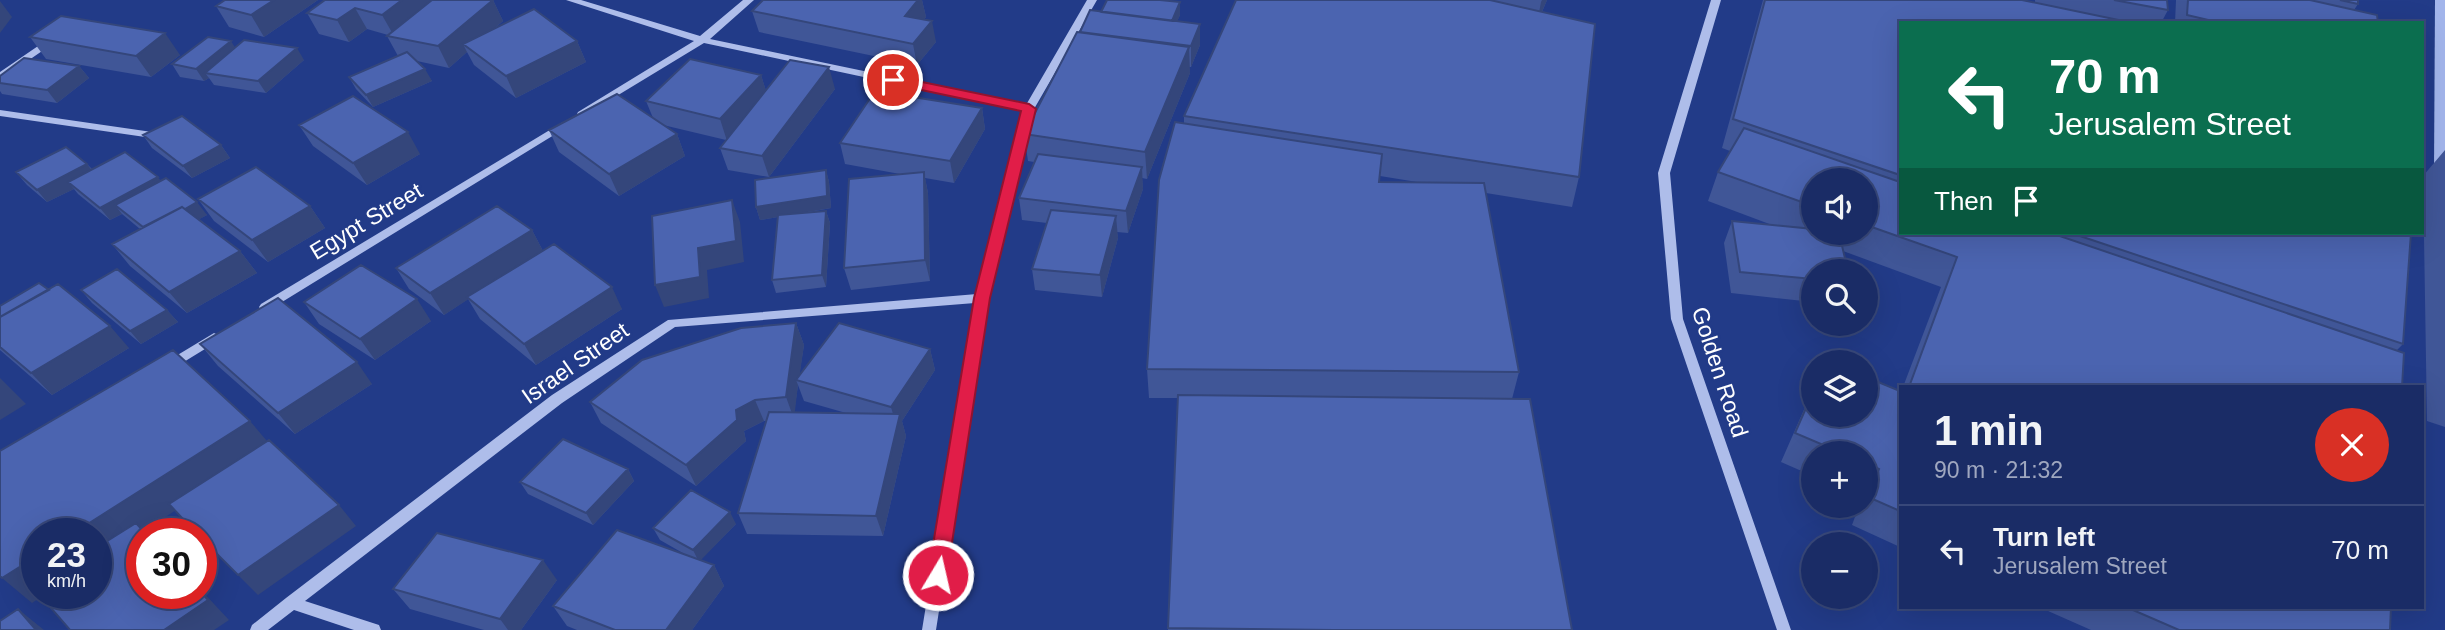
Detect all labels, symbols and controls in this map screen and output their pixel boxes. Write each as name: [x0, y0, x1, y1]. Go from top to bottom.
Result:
icon: left: [1934, 49, 2025, 140]
text: 70 m: [2049, 49, 2161, 103]
pin: [863, 50, 923, 110]
icon: arrive: [874, 61, 912, 99]
text: Jerusalem Street: [2049, 106, 2291, 142]
map controls: [1801, 168, 1878, 609]
button: sound: [1801, 168, 1878, 245]
street label: Egypt Street: [305, 177, 427, 265]
icon: arrive: [2007, 182, 2045, 220]
text: Then: [1934, 186, 1993, 216]
button: search: [1801, 259, 1878, 336]
street label: Golden Road: [1687, 304, 1753, 440]
street label: Israel Street: [517, 316, 634, 409]
button: layers: [1801, 350, 1878, 427]
text: 1 min: [1934, 407, 2044, 454]
button: close: [2315, 408, 2389, 482]
button: +: [1801, 441, 1878, 518]
text: 90 m · 21:32: [1934, 457, 2063, 483]
speed limit sign: 30: [126, 518, 217, 609]
text: Turn left: [1993, 522, 2095, 552]
button: −: [1801, 532, 1878, 609]
icon: left: [1934, 532, 1972, 570]
text: 23: [47, 535, 86, 574]
text: 70 m: [2331, 535, 2389, 565]
position arrow: [901, 538, 975, 612]
text: Jerusalem Street: [1993, 553, 2167, 579]
text: km/h: [47, 571, 86, 591]

